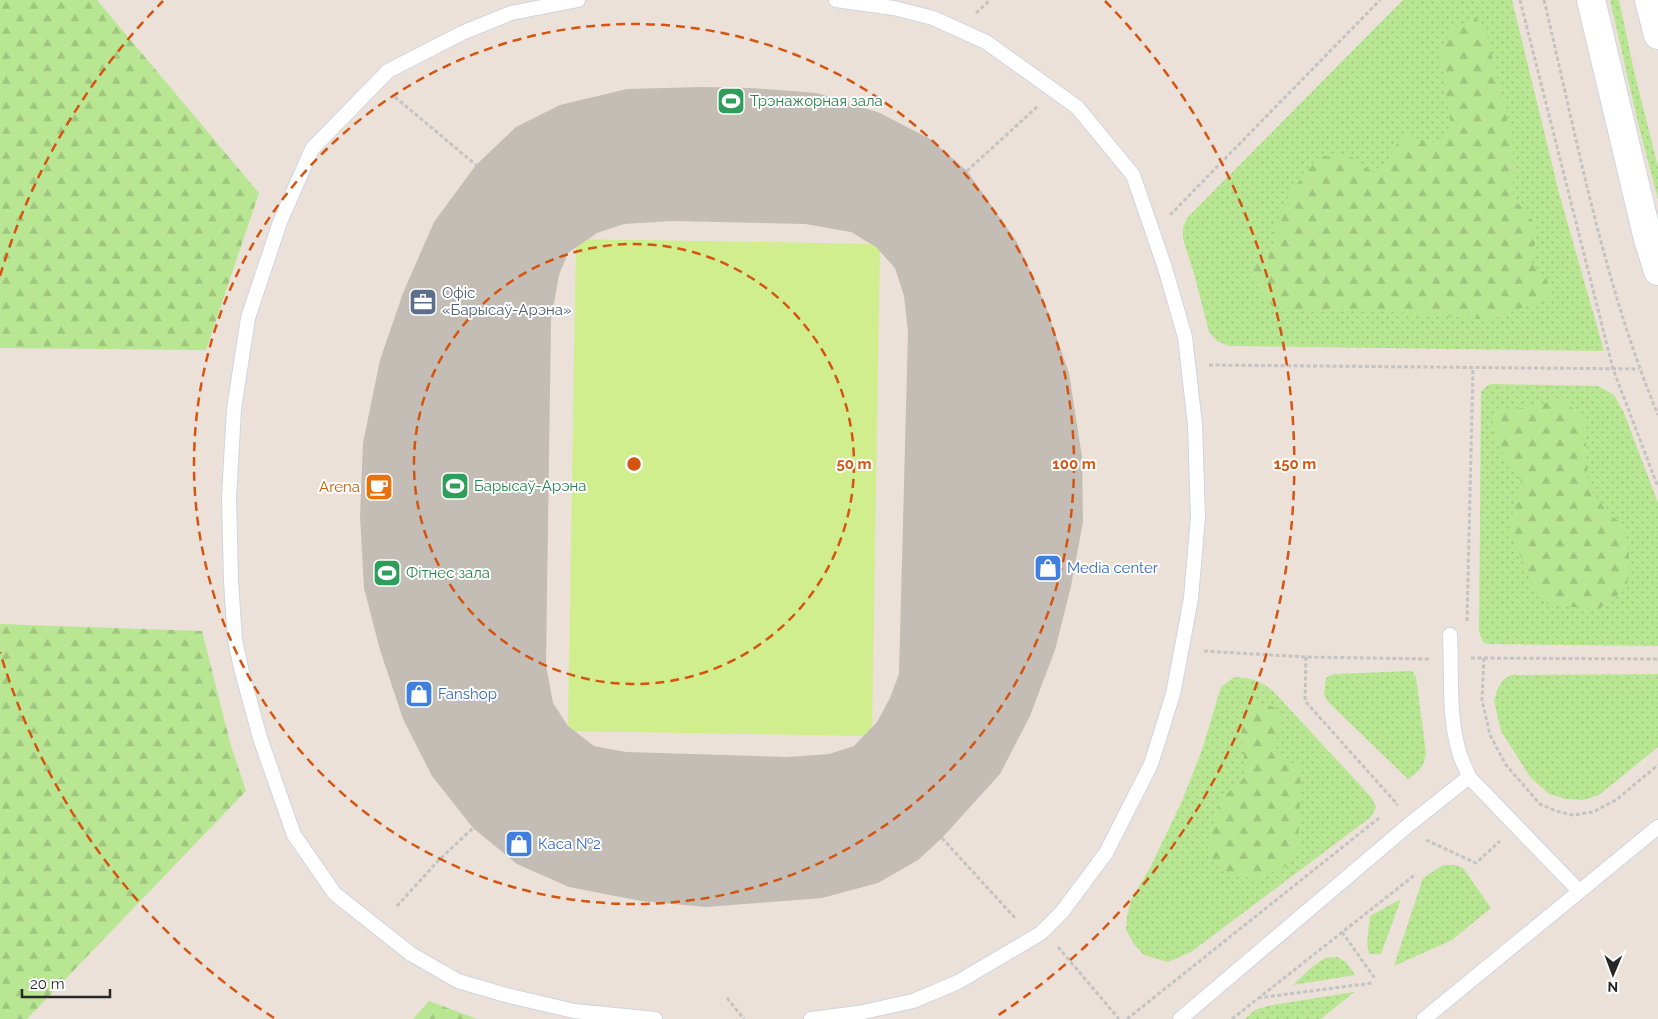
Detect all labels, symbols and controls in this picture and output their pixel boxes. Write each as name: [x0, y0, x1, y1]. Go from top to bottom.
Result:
sports icon: Трэнажорная зала: [716, 86, 746, 116]
place label: Трэнажорная зала: [750, 92, 883, 110]
place label: Офіс «Барысаў-Арэна»: [442, 284, 572, 319]
office icon: Офіс «Барысаў-Арэна»: [408, 287, 438, 317]
centre of rings: [625, 455, 643, 473]
text: 50 m: [836, 455, 872, 473]
text: 100 m: [1052, 455, 1096, 473]
text: 150 m: [1274, 455, 1316, 473]
sports icon: Барысаў-Арэна: [440, 471, 470, 501]
cafe icon: Arena: [364, 472, 394, 502]
place label: Барысаў-Арэна: [474, 477, 586, 495]
place label: Arena: [319, 478, 360, 496]
shop icon: Media center: [1033, 553, 1063, 583]
sports icon: Фітнес зала: [372, 558, 402, 588]
place label: Media center: [1067, 559, 1159, 577]
place label: Фітнес зала: [406, 564, 490, 582]
shop icon: Fanshop: [404, 679, 434, 709]
place label: Fanshop: [438, 685, 497, 703]
shop icon: Каса №2: [504, 829, 534, 859]
place label: Каса №2: [538, 835, 601, 853]
north arrow: [1588, 949, 1638, 999]
scale bar: [22, 966, 110, 998]
text: 20 m: [30, 975, 65, 993]
text: N: [1607, 979, 1618, 995]

